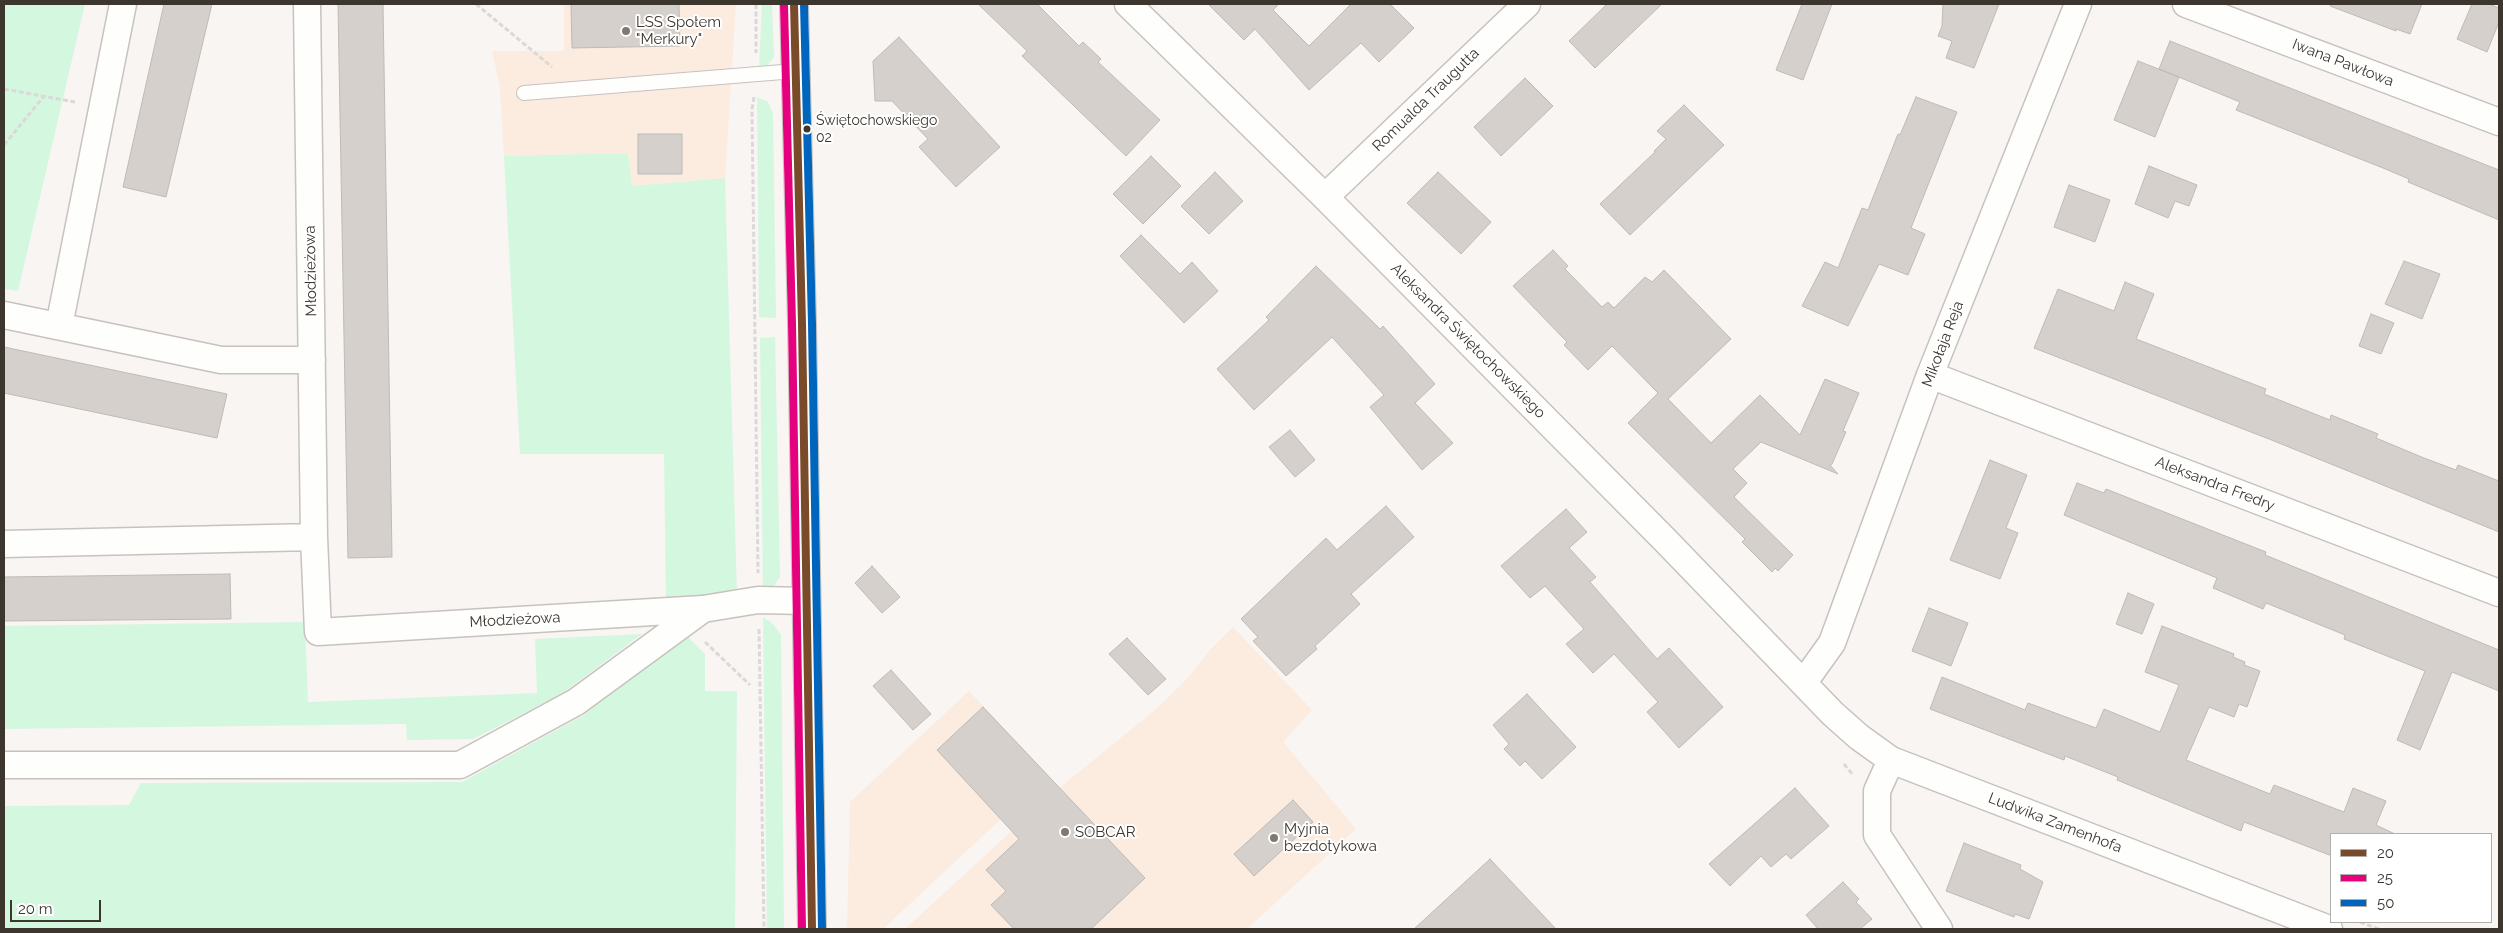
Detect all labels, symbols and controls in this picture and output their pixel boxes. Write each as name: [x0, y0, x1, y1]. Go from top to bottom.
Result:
place label: LSS Społem "Merkury": [636, 13, 721, 48]
marker: LSS Społem "Merkury": [620, 25, 632, 37]
street label: Iwana Pawłowa: [2290, 35, 2396, 91]
street label: Romualda Traugutta: [1369, 44, 1483, 156]
place label: Świętochowskiego 02: [816, 113, 937, 146]
marker: Świętochowskiego 02: [802, 124, 812, 134]
street label: Młodzieżowa: [301, 225, 321, 317]
street label: Aleksandra Świętochowskiego: [1387, 260, 1549, 422]
street label: Mikołaja Reja: [1918, 298, 1968, 390]
street label: Aleksandra Fredry: [2153, 453, 2277, 515]
street label: Młodzieżowa: [469, 609, 561, 631]
street label: Ludwika Zamenhofa: [1986, 789, 2124, 857]
place label: Myjnia bezdotykowa: [1284, 820, 1377, 855]
place label: SOBCAR: [1075, 823, 1135, 841]
marker: SOBCAR: [1059, 826, 1071, 838]
marker: Myjnia bezdotykowa: [1268, 832, 1280, 844]
legend: [2330, 833, 2493, 923]
text: 20: [2377, 844, 2394, 862]
text: 25: [2377, 869, 2393, 887]
scale bar: [12, 890, 104, 922]
text: 50: [2377, 894, 2394, 912]
text: 20 m: [18, 900, 53, 918]

